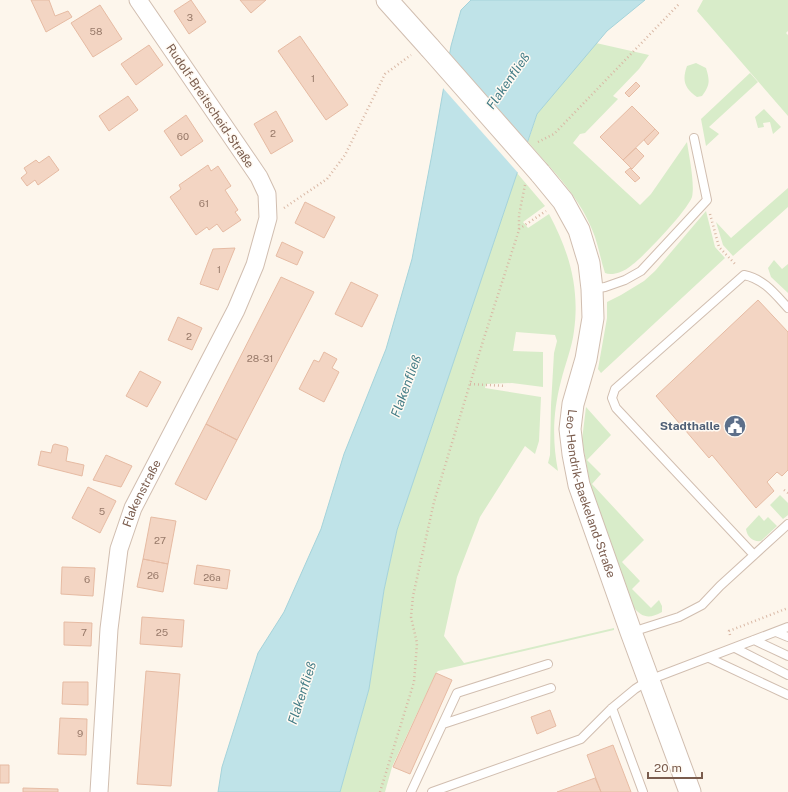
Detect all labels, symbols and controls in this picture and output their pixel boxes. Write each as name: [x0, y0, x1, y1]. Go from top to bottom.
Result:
house number: 3: [187, 11, 193, 23]
house number: 58: [90, 25, 102, 37]
street label: Rudolf-Breitscheid-Straße: [163, 41, 257, 171]
water label: Flakenfließ: [483, 50, 533, 112]
house number: 1: [311, 72, 315, 84]
house number: 2: [270, 127, 276, 139]
house number: 60: [177, 130, 189, 142]
house number: 61: [199, 197, 209, 209]
house number: 1: [217, 263, 221, 275]
house number: 2: [186, 330, 192, 342]
house number: 28-31: [247, 352, 273, 364]
water label: Flakenfließ: [388, 353, 424, 419]
street label: Leo-Hendrik-Baekeland-Straße: [563, 408, 618, 580]
public building icon: Stadthalle: [722, 413, 748, 439]
place label: Stadthalle: [660, 419, 720, 433]
street label: Flakenstraße: [120, 457, 164, 529]
house number: 5: [99, 505, 105, 517]
house number: 27: [154, 534, 166, 546]
house number: 26: [147, 569, 159, 581]
house number: 26a: [203, 571, 221, 583]
house number: 6: [84, 573, 90, 585]
house number: 7: [81, 626, 87, 638]
house number: 25: [156, 626, 168, 638]
water label: Flakenfließ: [285, 660, 319, 726]
house number: 9: [77, 727, 83, 739]
scale bar: [648, 754, 702, 780]
text: 20 m: [654, 761, 682, 775]

